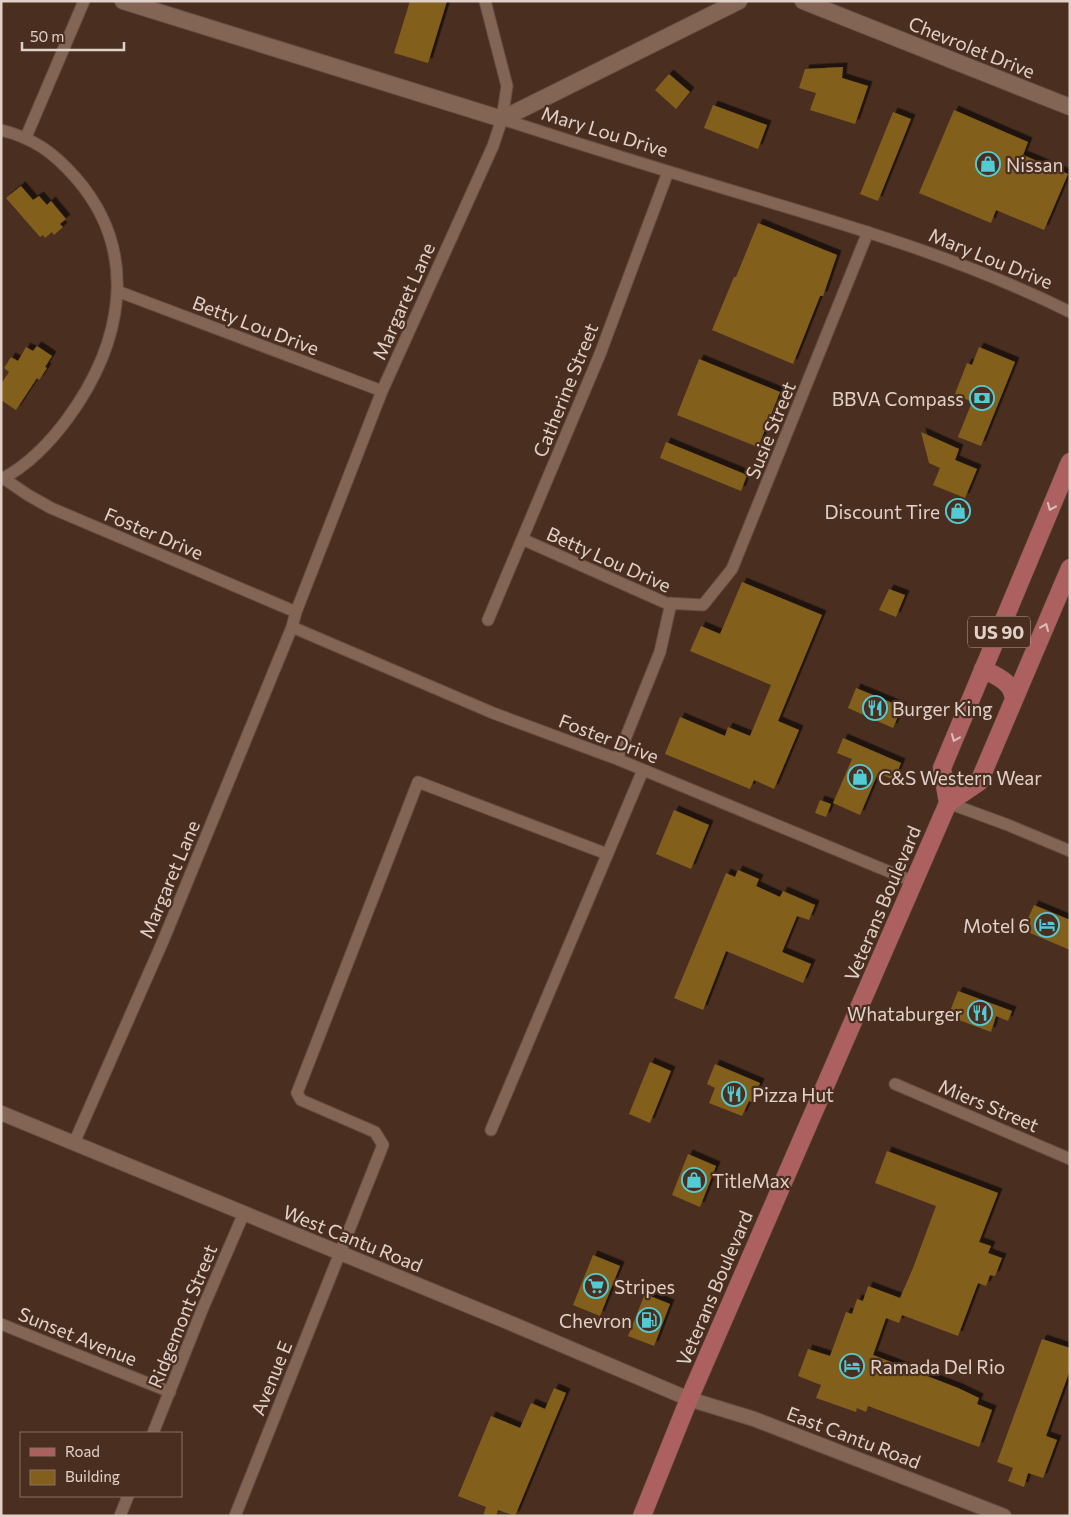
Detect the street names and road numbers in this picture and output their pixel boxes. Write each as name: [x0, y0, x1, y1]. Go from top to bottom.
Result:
street label: Chevrolet Drive: [906, 11, 1038, 83]
street label: Mary Lou Drive: [539, 101, 671, 161]
street label: Mary Lou Drive: [926, 223, 1056, 293]
street label: Margaret Lane: [367, 239, 439, 363]
street label: Betty Lou Drive: [190, 290, 322, 360]
street label: Catherine Street: [528, 319, 602, 460]
street label: Susie Street: [740, 378, 800, 482]
street label: Foster Drive: [101, 502, 207, 564]
street label: Betty Lou Drive: [543, 521, 675, 597]
road number: US 90: [968, 616, 1030, 648]
street label: Foster Drive: [556, 708, 662, 768]
street label: Margaret Lane: [134, 817, 204, 941]
street label: Veterans Boulevard: [839, 822, 925, 984]
street label: Miers Street: [936, 1074, 1043, 1136]
street label: West Cantu Road: [280, 1200, 426, 1276]
street label: Veterans Boulevard: [671, 1207, 757, 1369]
street label: Ridgemont Street: [143, 1241, 221, 1391]
street label: Sunset Avenue: [15, 1302, 141, 1370]
street label: Avenue E: [246, 1337, 296, 1419]
street label: East Cantu Road: [784, 1401, 924, 1473]

